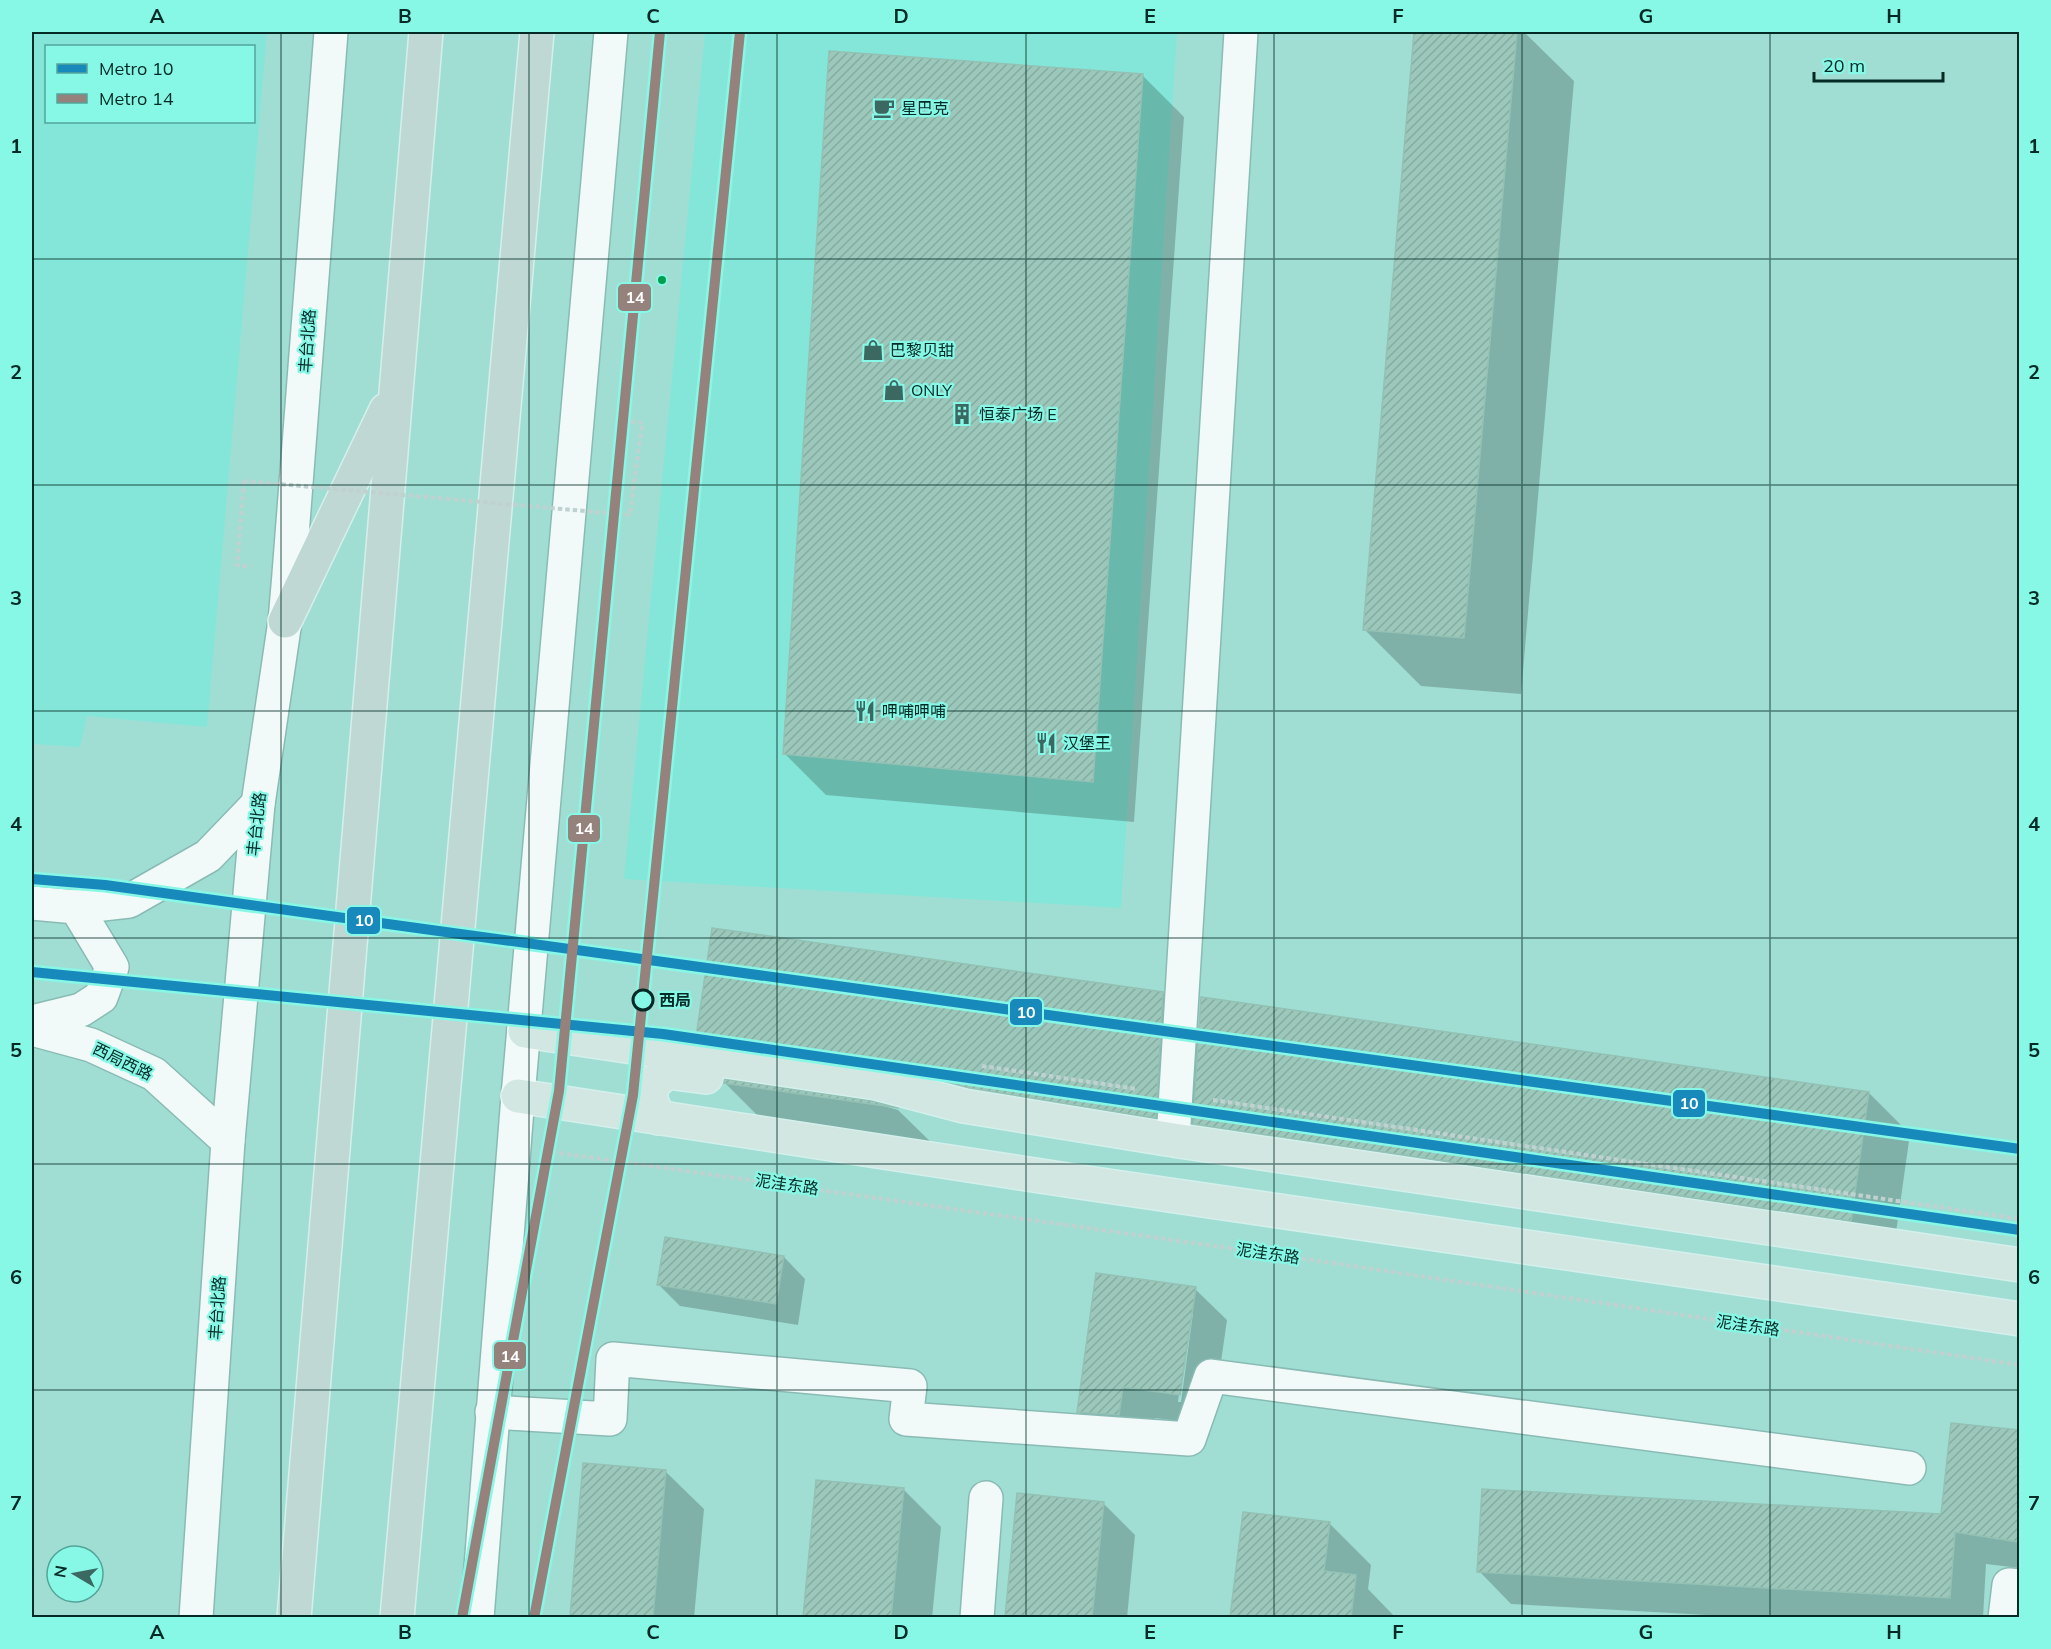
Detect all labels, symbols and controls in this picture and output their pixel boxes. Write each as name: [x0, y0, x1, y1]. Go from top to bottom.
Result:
text: A: [150, 3, 165, 28]
text: B: [398, 3, 412, 28]
text: C: [646, 3, 660, 28]
text: D: [893, 3, 909, 28]
text: E: [1144, 3, 1156, 28]
text: F: [1392, 3, 1404, 28]
text: G: [1639, 3, 1653, 28]
text: H: [1886, 3, 1902, 28]
legend: [45, 45, 255, 123]
scale bar: [1814, 45, 1943, 83]
text: 20 m: [1823, 54, 1865, 77]
text: Metro 10: [99, 57, 174, 80]
text: Metro 14: [99, 87, 174, 110]
cafe icon: 星巴克: [872, 96, 896, 120]
place label: 星巴克: [901, 98, 949, 118]
text: 1: [10, 133, 22, 158]
text: 1: [2028, 133, 2040, 158]
unlabelled marker: [656, 274, 668, 286]
line badge: 14: [617, 283, 652, 312]
text: 14: [625, 287, 645, 307]
street label: 丰台北路: [295, 308, 319, 374]
shop icon: 巴黎贝甜: [861, 338, 885, 362]
place label: 巴黎贝甜: [890, 340, 954, 360]
text: 2: [10, 359, 22, 384]
text: 2: [2028, 359, 2040, 384]
shop icon: ONLY: [882, 378, 906, 402]
place label: ONLY: [911, 380, 952, 400]
building icon: 恒泰广场 E: [950, 402, 974, 426]
place label: 恒泰广场 E: [979, 404, 1057, 424]
text: 3: [10, 585, 22, 610]
text: 3: [2028, 585, 2040, 610]
restaurant icon: 呷哺呷哺: [853, 699, 877, 723]
place label: 呷哺呷哺: [882, 701, 946, 721]
restaurant icon: 汉堡王: [1034, 731, 1058, 755]
place label: 汉堡王: [1063, 733, 1111, 753]
street label: 丰台北路: [243, 791, 269, 857]
text: 4: [10, 811, 22, 836]
text: 4: [2028, 811, 2040, 836]
line badge: 14: [567, 814, 601, 843]
text: 14: [574, 818, 594, 838]
line badge: 10: [346, 906, 381, 935]
text: 10: [354, 910, 374, 930]
marker: 西局: [632, 989, 654, 1011]
place label: 西局: [659, 990, 691, 1010]
line badge: 10: [1009, 998, 1043, 1026]
text: 10: [1016, 1002, 1036, 1022]
text: 5: [10, 1037, 22, 1062]
text: 5: [2028, 1037, 2040, 1062]
street label: 西局西路: [90, 1038, 156, 1084]
line badge: 10: [1672, 1089, 1706, 1118]
text: 10: [1679, 1093, 1699, 1113]
street label: 泥洼东路: [754, 1170, 820, 1198]
street label: 泥洼东路: [1235, 1239, 1301, 1267]
text: 6: [10, 1264, 22, 1289]
text: 6: [2028, 1264, 2040, 1289]
street label: 丰台北路: [205, 1275, 229, 1341]
street label: 泥洼东路: [1715, 1311, 1781, 1339]
line badge: 14: [493, 1341, 527, 1370]
text: 14: [500, 1346, 520, 1366]
text: 7: [10, 1490, 22, 1515]
text: 7: [2028, 1490, 2040, 1515]
north arrow: [45, 1544, 105, 1604]
text: N: [49, 1564, 71, 1579]
text: A: [150, 1619, 165, 1644]
text: B: [398, 1619, 412, 1644]
text: C: [646, 1619, 660, 1644]
text: D: [893, 1619, 909, 1644]
text: E: [1144, 1619, 1156, 1644]
text: F: [1392, 1619, 1404, 1644]
text: G: [1639, 1619, 1653, 1644]
text: H: [1886, 1619, 1902, 1644]

